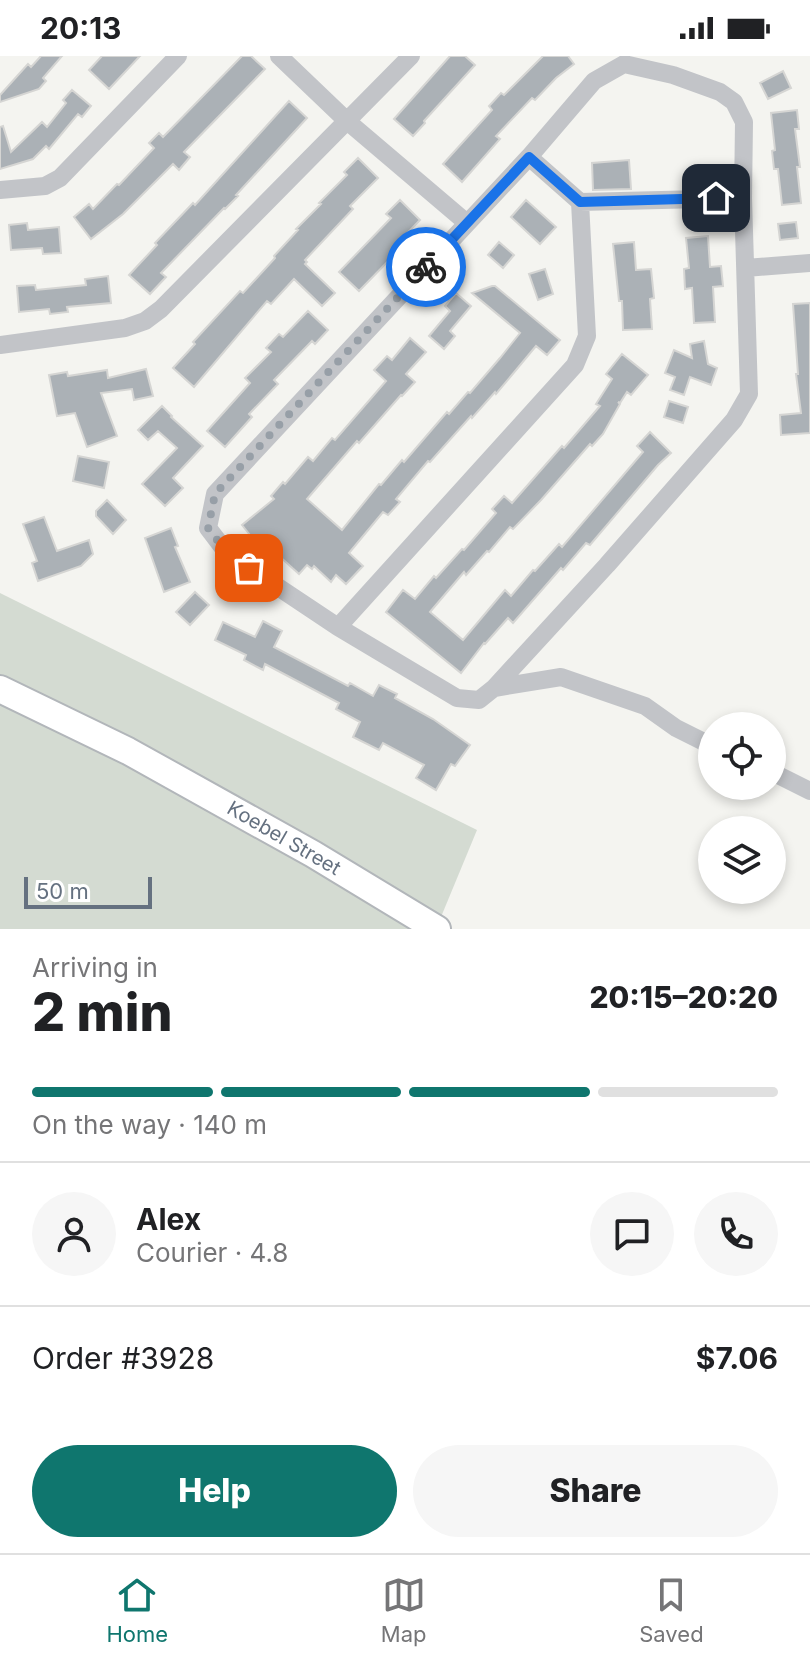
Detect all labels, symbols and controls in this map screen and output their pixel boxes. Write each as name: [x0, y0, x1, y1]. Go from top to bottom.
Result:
text: 20:13: [40, 10, 121, 46]
pin: [682, 164, 750, 232]
icon: home: [694, 176, 738, 220]
courier: [386, 227, 466, 307]
icon: bike: [404, 245, 448, 289]
pin: [215, 534, 283, 602]
icon: bag: [227, 546, 271, 590]
map controls: [698, 712, 786, 904]
button: locate: [698, 712, 786, 800]
street label: Koebel Street: [223, 796, 345, 880]
button: layers: [698, 816, 786, 904]
scale bar: [24, 873, 152, 909]
text: 50 m: [36, 878, 89, 904]
text: Arriving in: [32, 952, 158, 983]
text: 20:15–20:20: [589, 979, 778, 1015]
text: 2 min: [32, 981, 173, 1044]
text: On the way · 140 m: [32, 1109, 267, 1140]
button: person: [32, 1192, 116, 1276]
button: chat: [590, 1192, 674, 1276]
button: phone: [694, 1192, 778, 1276]
text: Alex: [136, 1201, 201, 1237]
text: Courier · 4.8: [136, 1237, 288, 1268]
text: Order #3928: [32, 1340, 214, 1376]
text: $7.06: [696, 1340, 778, 1376]
button: Help: [32, 1445, 397, 1537]
button: Share: [413, 1445, 778, 1537]
tab: Home: [106, 1573, 168, 1647]
tab: Map: [381, 1573, 426, 1647]
tab: Saved: [639, 1573, 704, 1647]

